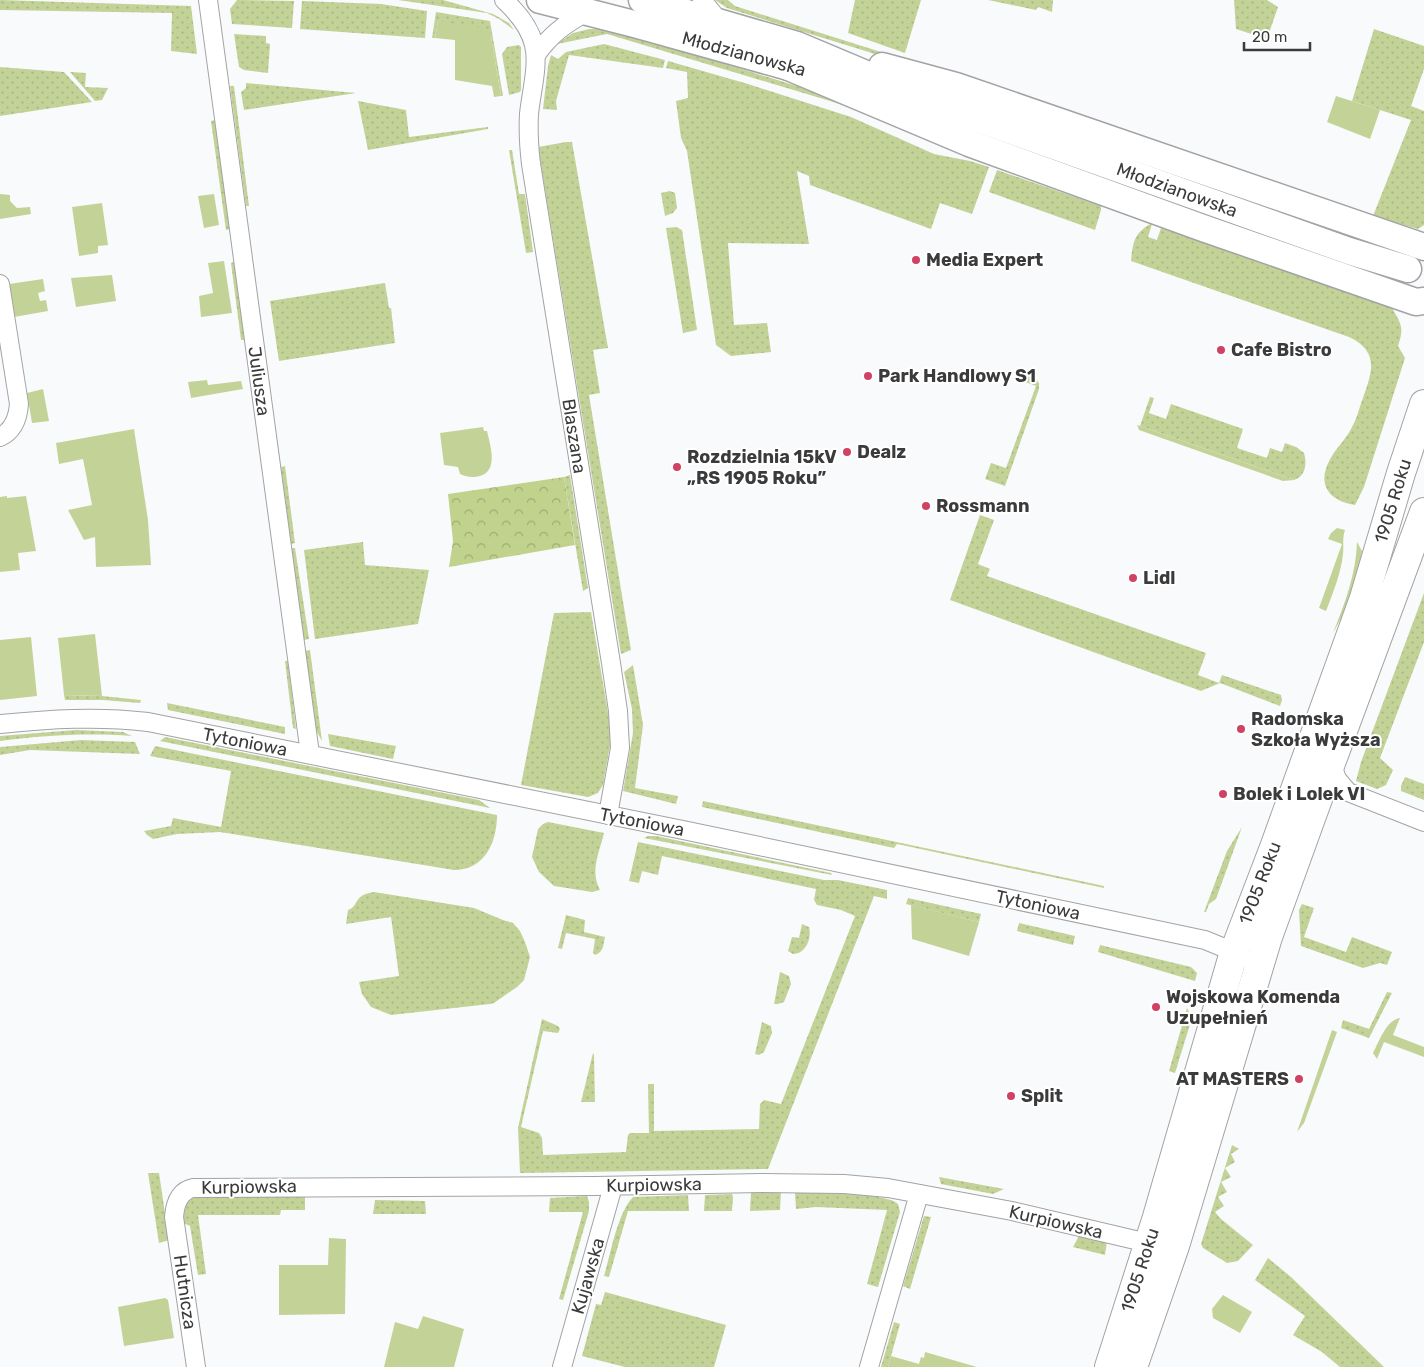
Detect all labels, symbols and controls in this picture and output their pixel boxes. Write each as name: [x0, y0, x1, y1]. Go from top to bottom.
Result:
scale bar: [1244, 20, 1310, 52]
street label: Młodzianowska: [680, 27, 808, 81]
text: 20 m: [1252, 28, 1287, 46]
street label: Młodzianowska: [1113, 158, 1241, 222]
place label: Media Expert: [926, 249, 1043, 271]
marker: Media Expert: [910, 254, 922, 266]
place label: Cafe Bistro: [1231, 339, 1332, 361]
marker: Cafe Bistro: [1215, 344, 1227, 356]
street label: Juliusza: [243, 345, 275, 417]
place label: Park Handlowy S1: [878, 365, 1036, 387]
marker: Park Handlowy S1: [862, 370, 874, 382]
street label: Blaszana: [557, 397, 591, 475]
place label: Dealz: [857, 441, 906, 463]
place label: Rozdzielnia 15kV „RS 1905 Roku”: [687, 446, 837, 489]
marker: Dealz: [841, 446, 853, 458]
street label: 1905 Roku: [1370, 456, 1416, 546]
marker: Rozdzielnia 15kV „RS 1905 Roku”: [671, 461, 683, 473]
place label: Rossmann: [936, 495, 1029, 517]
marker: Rossmann: [920, 500, 932, 512]
place label: Lidl: [1143, 567, 1175, 589]
marker: Lidl: [1127, 572, 1139, 584]
place label: Radomska Szkoła Wyższa: [1251, 708, 1381, 751]
street label: Tytoniowa: [201, 723, 289, 761]
marker: Radomska Szkoła Wyższa: [1235, 723, 1247, 735]
place label: Bolek i Lolek VI: [1233, 783, 1365, 805]
marker: Bolek i Lolek VI: [1217, 788, 1229, 800]
street label: Tytoniowa: [598, 803, 686, 841]
street label: 1905 Roku: [1234, 838, 1286, 928]
street label: Tytoniowa: [994, 885, 1082, 925]
place label: Wojskowa Komenda Uzupełnień: [1166, 986, 1340, 1029]
marker: Wojskowa Komenda Uzupełnień: [1150, 1001, 1162, 1013]
place label: AT MASTERS: [1176, 1068, 1289, 1090]
marker: AT MASTERS: [1293, 1073, 1305, 1085]
place label: Split: [1021, 1085, 1063, 1107]
marker: Split: [1005, 1090, 1017, 1102]
street label: Kurpiowska: [606, 1173, 702, 1197]
street label: Kurpiowska: [201, 1175, 297, 1199]
street label: Kurpiowska: [1007, 1201, 1105, 1243]
street label: 1905 Roku: [1116, 1225, 1164, 1315]
street label: Kujawska: [567, 1235, 609, 1317]
street label: Hutnicza: [169, 1253, 201, 1331]

